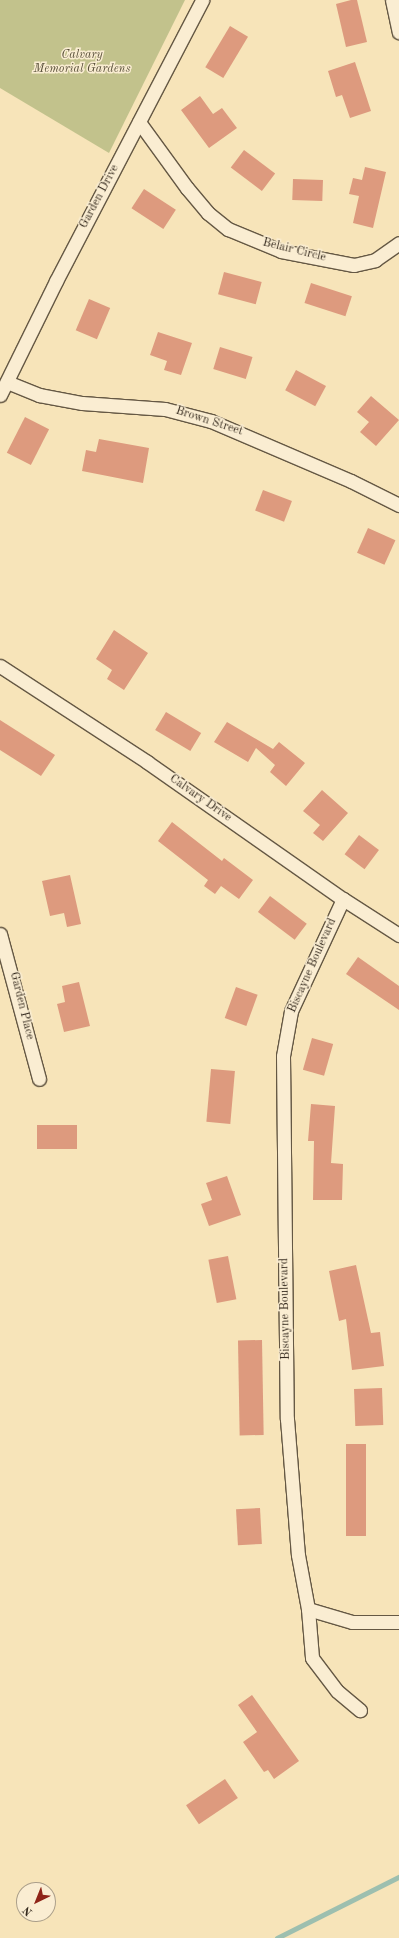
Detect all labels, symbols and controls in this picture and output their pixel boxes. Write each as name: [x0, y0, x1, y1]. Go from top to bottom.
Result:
park label: Calvary Memorial Gardens: [34, 49, 130, 77]
street label: Garden Drive: [77, 163, 123, 231]
street label: Belair Circle: [261, 236, 327, 266]
street label: Brown Street: [174, 404, 244, 440]
street label: Calvary Drive: [166, 772, 234, 826]
street label: Biscayne Boulevard: [286, 917, 340, 1015]
street label: Garden Place: [6, 971, 36, 1041]
street label: Biscayne Boulevard: [278, 1258, 294, 1360]
north arrow: [16, 1882, 56, 1922]
text: N: [21, 1904, 35, 1917]

